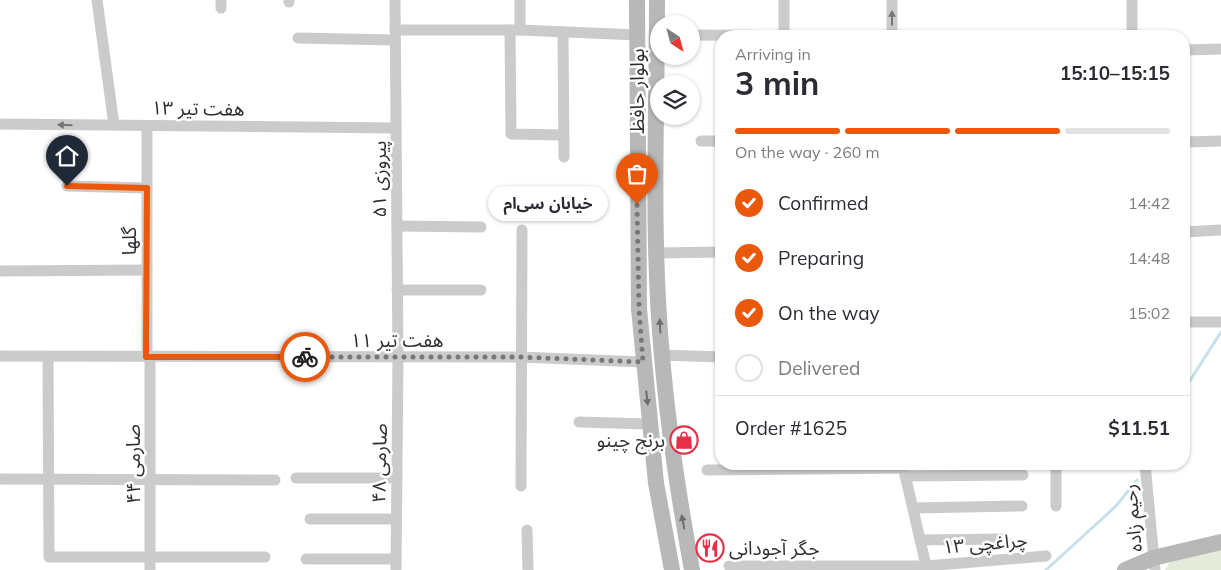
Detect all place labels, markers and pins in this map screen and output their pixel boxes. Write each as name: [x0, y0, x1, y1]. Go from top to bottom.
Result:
pin: [46, 135, 88, 186]
pin: [616, 153, 658, 204]
callout: خیابان سی‌ام: [487, 186, 607, 222]
shop icon: برنج چینو: [669, 425, 699, 455]
place label: برنج چینو: [597, 428, 665, 455]
restaurant icon: جگر آجودانی: [695, 533, 725, 563]
place label: جگر آجودانی: [729, 536, 820, 560]

